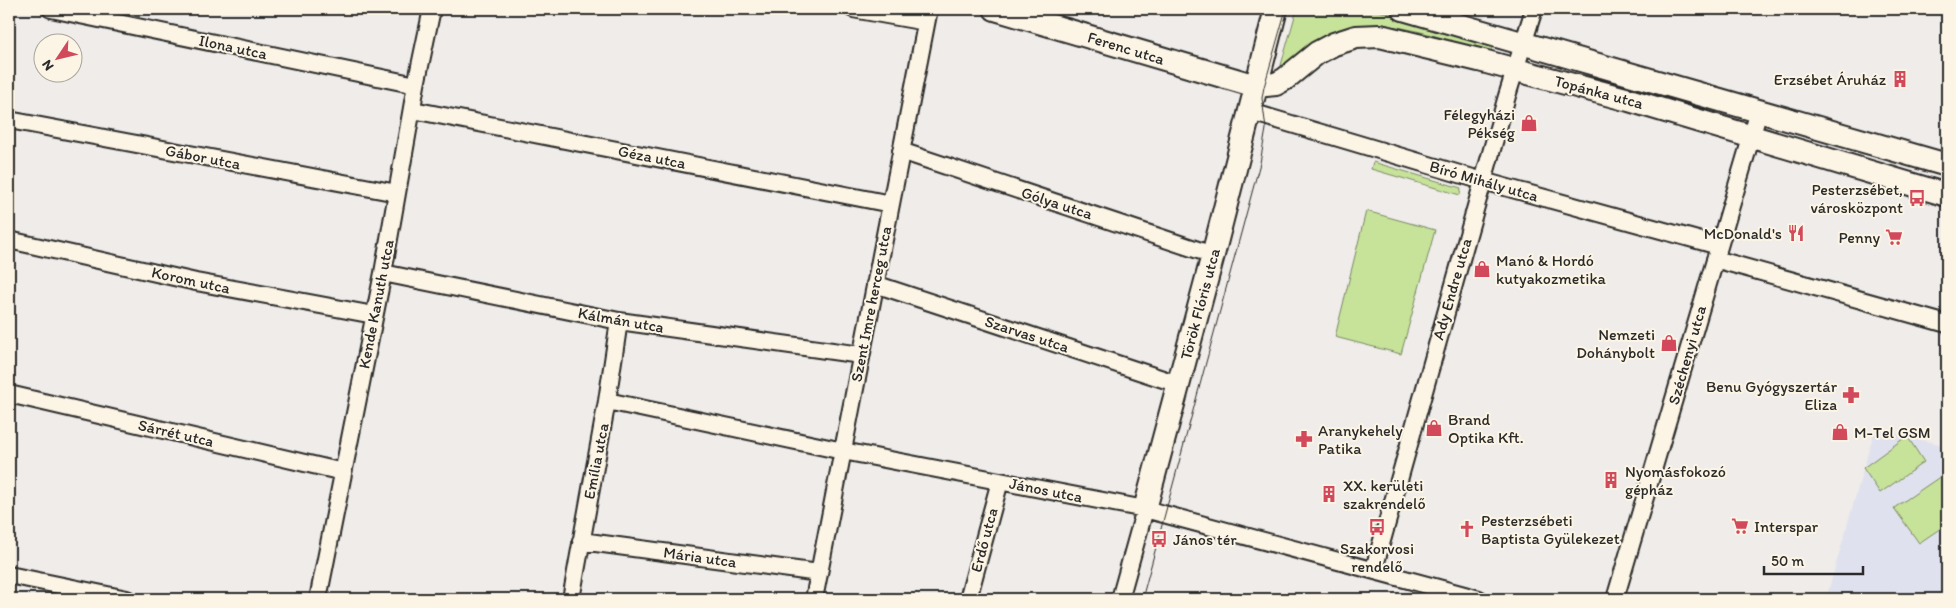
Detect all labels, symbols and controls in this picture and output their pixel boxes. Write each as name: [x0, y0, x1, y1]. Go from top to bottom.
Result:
street label: Ferenc utca: [1085, 27, 1167, 69]
street label: Ilona utca: [197, 30, 270, 64]
north arrow: [32, 32, 82, 82]
text: N: [38, 56, 57, 74]
building icon: Erzsébet Áruház: [1890, 69, 1910, 89]
place label: Erzsébet Áruház: [1774, 70, 1887, 89]
street label: Topánka utca: [1553, 71, 1646, 113]
place label: Félegyházi Pékség: [1443, 105, 1516, 142]
shop icon: Félegyházi Pékség: [1519, 113, 1539, 133]
street label: Gábor utca: [164, 140, 243, 174]
street label: Géza utca: [617, 141, 688, 173]
street label: Bíró Mihály utca: [1427, 156, 1541, 206]
place label: Pesterzsébet, városközpont: [1811, 180, 1903, 217]
street label: Gólya utca: [1019, 183, 1096, 224]
bus stop icon: Pesterzsébet, városközpont: [1907, 188, 1927, 208]
restaurant icon: McDonald's: [1786, 223, 1806, 243]
street label: Szent Imre herceg utca: [847, 224, 895, 383]
place label: McDonald's: [1704, 224, 1782, 243]
supermarket icon: Penny: [1884, 227, 1904, 247]
place label: Penny: [1839, 228, 1880, 247]
street label: Ady Endre utca: [1428, 235, 1476, 342]
street label: Kende Kanuth utca: [354, 237, 398, 370]
street label: Török Flóris utca: [1176, 246, 1224, 362]
place label: Manó & Hordó kutyakozmetika: [1496, 251, 1607, 288]
shop icon: Manó & Hordó kutyakozmetika: [1472, 259, 1492, 279]
street label: Korom utca: [150, 262, 233, 298]
street label: Széchenyi utca: [1664, 302, 1710, 407]
street label: Kálmán utca: [577, 303, 666, 337]
street label: Szarvas utca: [982, 311, 1072, 357]
place label: Nemzeti Dohánybolt: [1576, 325, 1655, 362]
shop icon: Nemzeti Dohánybolt: [1659, 333, 1679, 353]
place label: Benu Gyógyszertár Eliza: [1706, 377, 1838, 414]
pharmacy icon: Benu Gyógyszertár Eliza: [1841, 385, 1861, 405]
place label: Brand Optika Kft.: [1448, 410, 1524, 447]
street label: Sárrét utca: [136, 415, 216, 451]
shop icon: Brand Optika Kft.: [1424, 418, 1444, 438]
street label: Emília utca: [579, 421, 613, 501]
place label: Aranykehely Patika: [1318, 421, 1403, 458]
shop icon: M-Tel GSM: [1830, 422, 1850, 442]
place label: M-Tel GSM: [1854, 423, 1931, 442]
pharmacy icon: Aranykehely Patika: [1294, 429, 1314, 449]
place label: Nyomásfokozó gépház: [1625, 462, 1726, 499]
building icon: Nyomásfokozó gépház: [1601, 470, 1621, 490]
street label: János utca: [1008, 474, 1085, 507]
place label: XX. kerületi szakrendelő: [1343, 476, 1426, 513]
building icon: XX. kerületi szakrendelő: [1319, 484, 1339, 504]
street label: Erdő utca: [966, 506, 1002, 574]
place label: Pesterzsébeti Baptista Gyülekezet: [1481, 511, 1620, 548]
supermarket icon: Interspar: [1730, 516, 1750, 536]
bus stop icon: Szakorvosi rendelő: [1367, 517, 1387, 537]
place label: Interspar: [1754, 517, 1819, 536]
church icon: Pesterzsébeti Baptista Gyülekezet: [1457, 519, 1477, 539]
bus stop icon: János tér: [1149, 529, 1169, 549]
place label: János tér: [1173, 530, 1237, 549]
place label: Szakorvosi rendelő: [1340, 539, 1414, 576]
street label: Mária utca: [662, 542, 738, 572]
scale bar: [1764, 543, 1862, 575]
text: 50 m: [1771, 552, 1804, 570]

